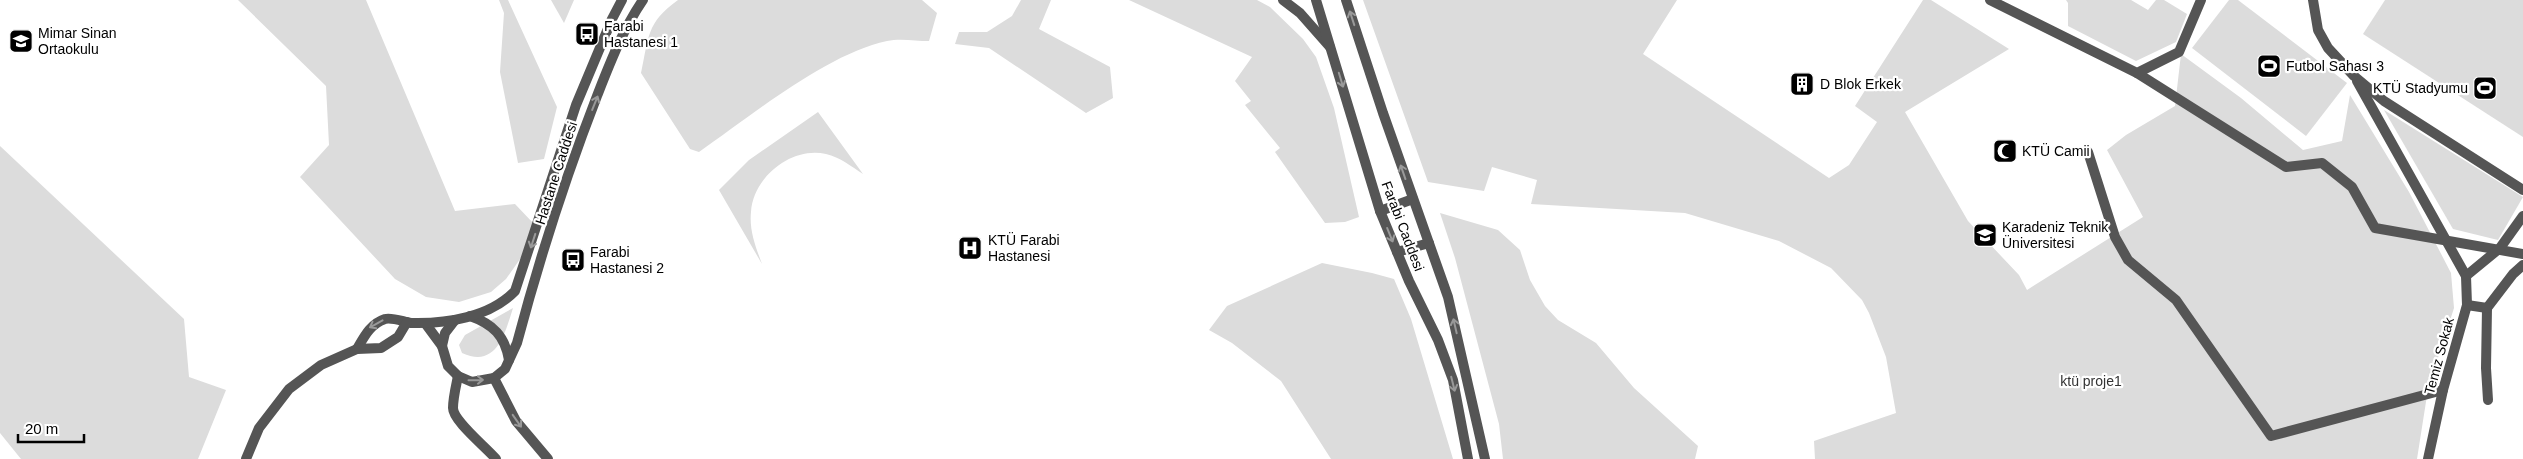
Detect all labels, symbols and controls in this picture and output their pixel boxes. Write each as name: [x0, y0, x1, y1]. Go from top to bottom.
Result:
one-way arrow: [1346, 10, 1356, 26]
place label: Farabi Hastanesi 1: [604, 18, 678, 50]
bus stop icon: Farabi Hastanesi 1: [574, 21, 600, 47]
place label: Mimar Sinan Ortaokulu: [38, 25, 117, 57]
school or university icon: Mimar Sinan Ortaokulu: [8, 28, 34, 54]
sports icon: Futbol Sahası 3: [2256, 53, 2282, 79]
place label: Futbol Sahası 3: [2286, 58, 2384, 74]
building icon: D Blok Erkek: [1789, 71, 1815, 97]
one-way arrow: [1336, 72, 1346, 88]
sports icon: KTÜ Stadyumu: [2472, 75, 2498, 101]
place label: D Blok Erkek: [1820, 76, 1902, 92]
place label: KTÜ Stadyumu: [2373, 79, 2468, 96]
one-way arrow: [590, 96, 600, 111]
street label: Hastane Caddesi: [532, 119, 580, 227]
mosque icon: KTÜ Camii: [1992, 138, 2018, 164]
place label: KTÜ Camii: [2022, 142, 2090, 159]
one-way arrow: [1398, 165, 1407, 180]
street label: Farabi Caddesi: [1379, 179, 1427, 273]
place label: Karadeniz Teknik Üniversitesi: [2002, 219, 2109, 251]
school or university icon: Karadeniz Teknik Üniversitesi: [1972, 222, 1998, 248]
one-way arrow: [1386, 227, 1395, 242]
place label: KTÜ Farabi Hastanesi: [988, 231, 1060, 264]
one-way arrow: [527, 233, 537, 249]
hospital icon: KTÜ Farabi Hastanesi: [957, 235, 983, 261]
place label: Farabi Hastanesi 2: [590, 244, 664, 276]
bus stop icon: Farabi Hastanesi 2: [560, 247, 586, 273]
street label: Temiz Sokak: [2421, 315, 2457, 396]
one-way arrow: [1450, 319, 1459, 335]
one-way arrow: [370, 320, 384, 330]
park label: ktü proje1: [2060, 373, 2122, 389]
one-way arrow: [467, 375, 483, 385]
one-way arrow: [1449, 375, 1458, 391]
scale bar: [18, 412, 84, 444]
one-way arrow: [512, 414, 522, 428]
text: 20 m: [25, 420, 58, 437]

